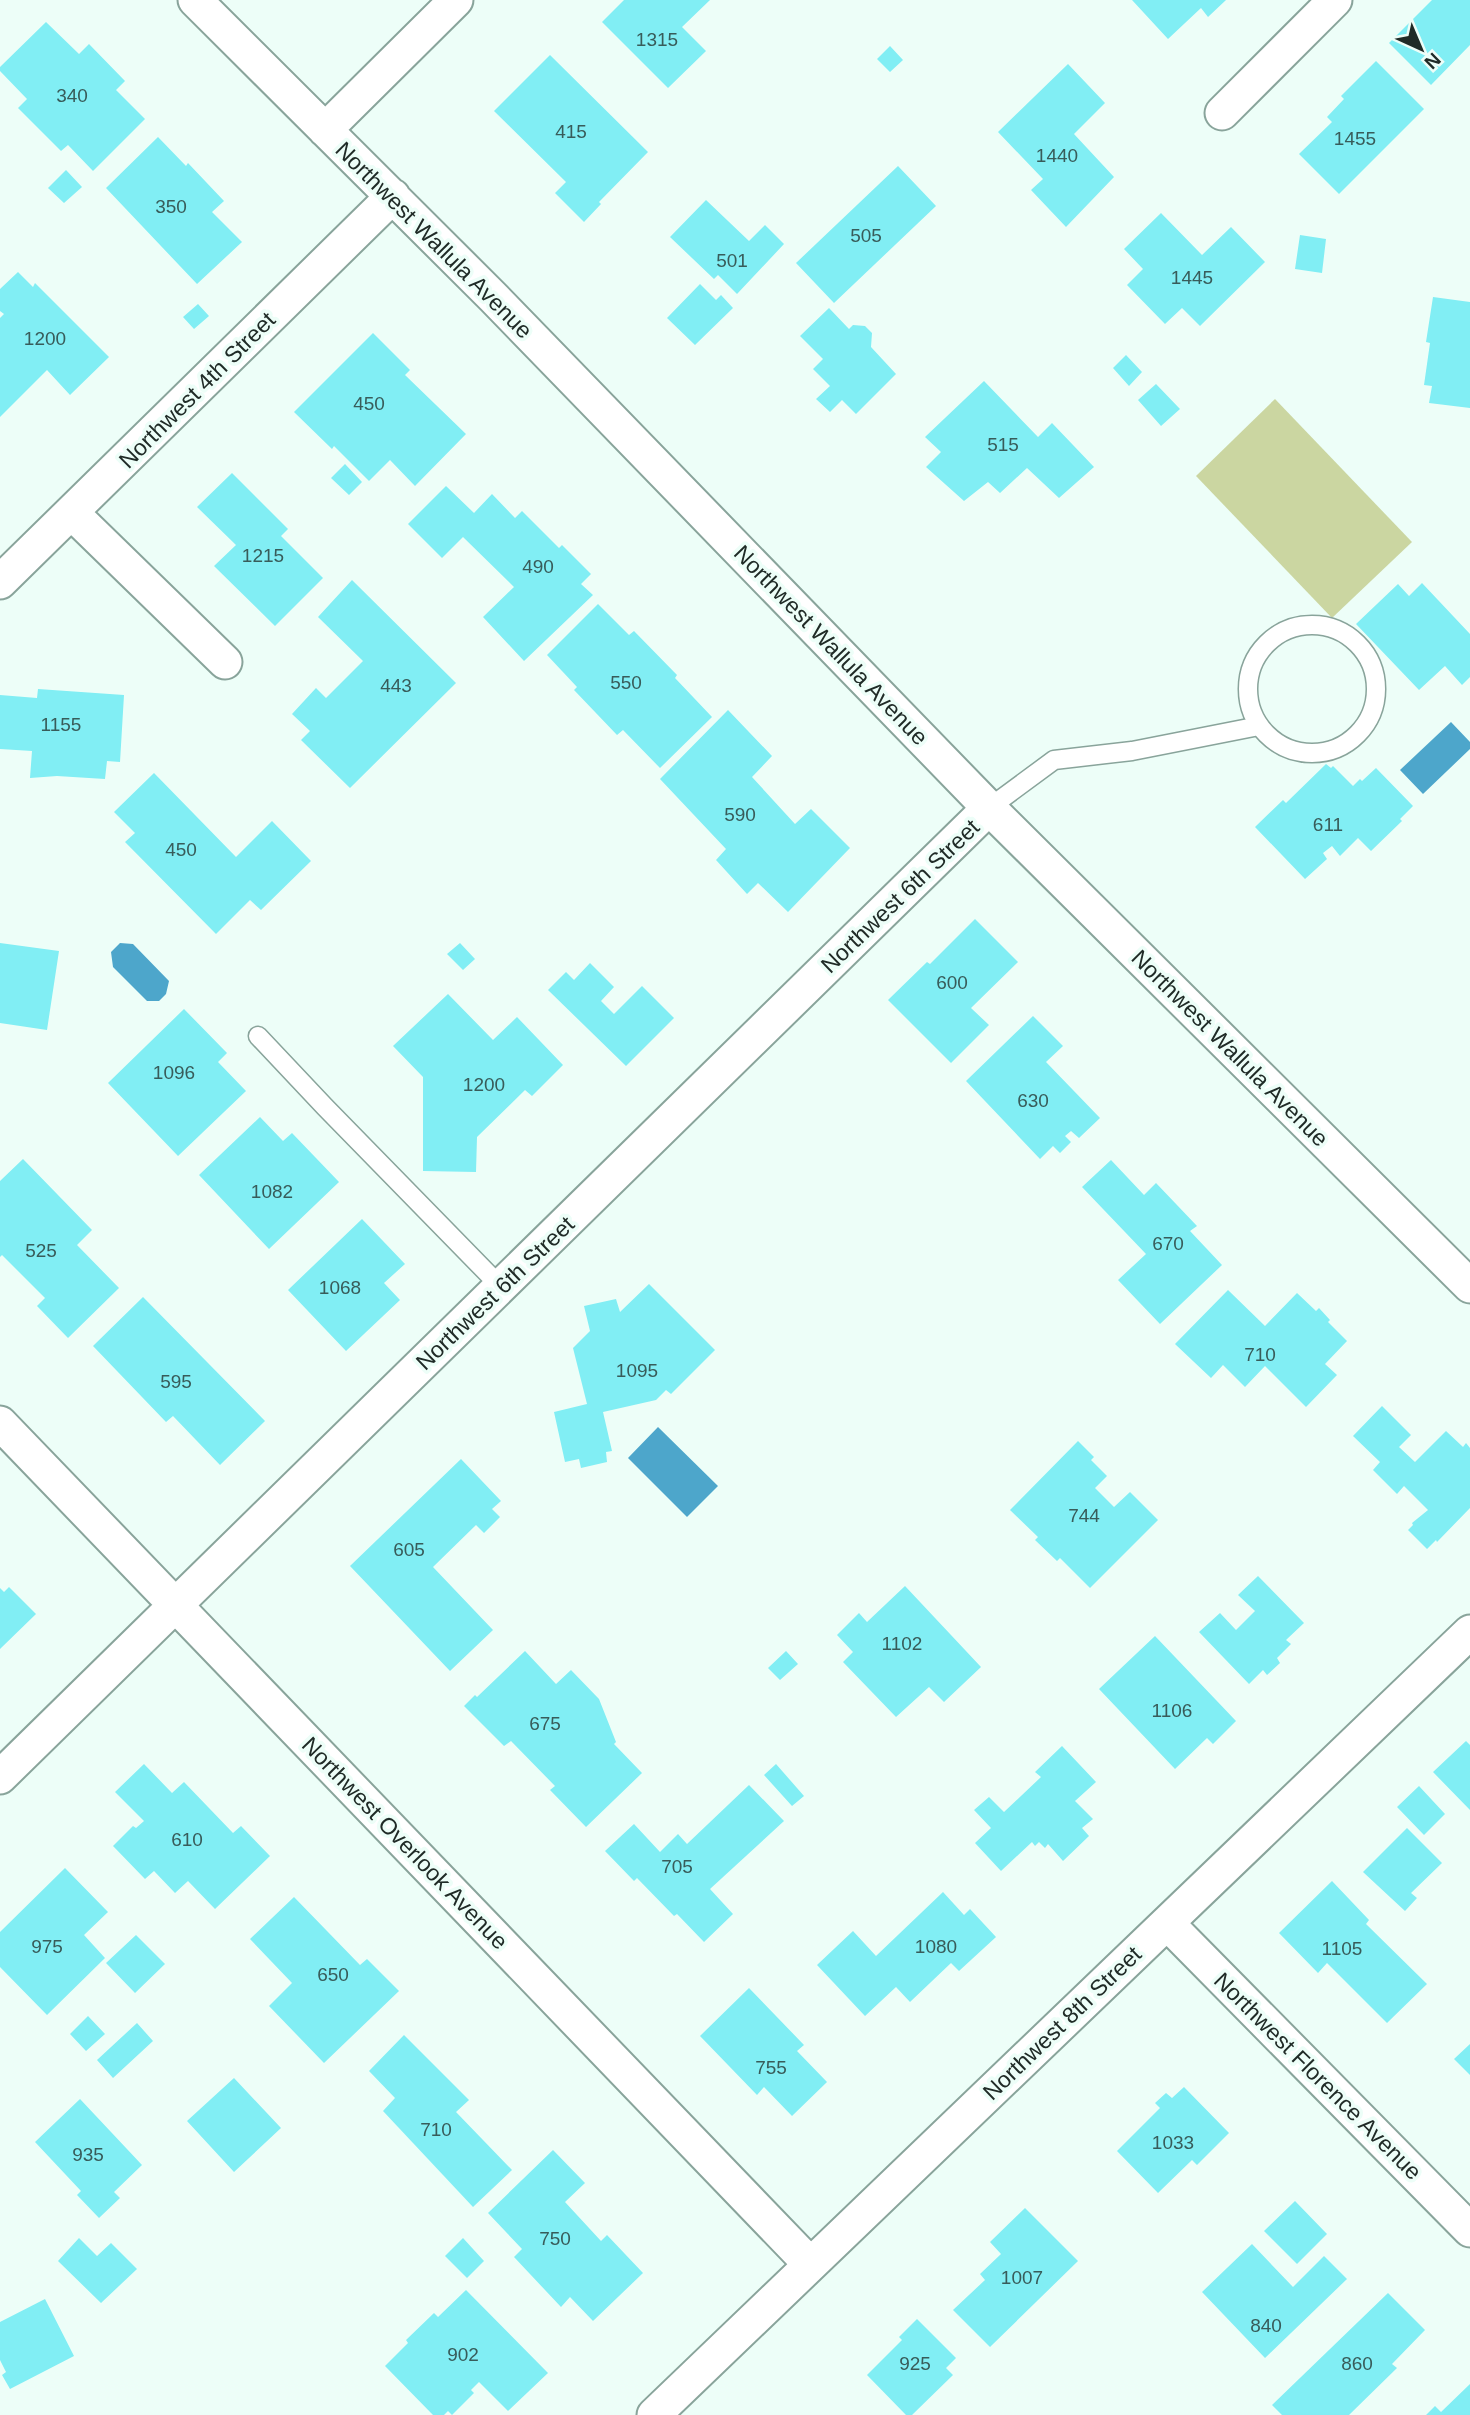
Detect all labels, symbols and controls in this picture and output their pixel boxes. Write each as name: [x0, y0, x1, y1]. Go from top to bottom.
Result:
north arrow: [1386, 14, 1456, 84]
house number: 1315: [636, 29, 678, 50]
text: N: [1420, 49, 1445, 73]
house number: 340: [56, 85, 88, 106]
house number: 415: [555, 121, 587, 142]
house number: 1455: [1334, 128, 1376, 149]
street label: Northwest Wallula Avenue: [330, 136, 538, 344]
house number: 1440: [1036, 145, 1078, 166]
house number: 350: [155, 196, 187, 217]
house number: 505: [850, 225, 882, 246]
house number: 501: [716, 250, 748, 271]
house number: 1445: [1171, 267, 1213, 288]
street label: Northwest 4th Street: [114, 306, 281, 473]
house number: 1200: [24, 328, 66, 349]
house number: 450: [353, 393, 385, 414]
house number: 515: [987, 434, 1019, 455]
street label: Northwest Wallula Avenue: [729, 540, 933, 750]
house number: 1215: [242, 545, 284, 566]
house number: 490: [522, 556, 554, 577]
house number: 550: [610, 672, 642, 693]
house number: 443: [380, 675, 412, 696]
house number: 1155: [41, 714, 81, 735]
house number: 590: [724, 804, 756, 825]
street label: Northwest 6th Street: [816, 813, 985, 978]
house number: 611: [1313, 814, 1343, 835]
house number: 450: [165, 839, 197, 860]
street label: Northwest Wallula Avenue: [1126, 944, 1334, 1152]
house number: 600: [936, 972, 968, 993]
house number: 1096: [153, 1062, 195, 1083]
house number: 1200: [463, 1074, 505, 1095]
house number: 630: [1017, 1090, 1049, 1111]
house number: 1082: [251, 1181, 293, 1202]
street label: Northwest 6th Street: [411, 1210, 580, 1375]
house number: 670: [1152, 1233, 1184, 1254]
house number: 525: [25, 1240, 57, 1261]
house number: 1068: [319, 1277, 361, 1298]
house number: 710: [1244, 1344, 1276, 1365]
house number: 1095: [616, 1360, 658, 1381]
house number: 595: [160, 1371, 192, 1392]
house number: 744: [1068, 1505, 1100, 1526]
house number: 605: [393, 1539, 425, 1560]
house number: 1102: [882, 1633, 922, 1654]
house number: 1106: [1152, 1700, 1192, 1721]
house number: 675: [529, 1713, 561, 1734]
street label: Northwest Overlook Avenue: [297, 1732, 513, 1954]
house number: 610: [171, 1829, 203, 1850]
house number: 705: [661, 1856, 693, 1877]
house number: 975: [31, 1936, 63, 1957]
house number: 1080: [915, 1936, 957, 1957]
house number: 1105: [1322, 1938, 1362, 1959]
street label: Northwest 8th Street: [978, 1940, 1147, 2105]
house number: 650: [317, 1964, 349, 1985]
street label: Northwest Florence Avenue: [1209, 1967, 1427, 2185]
house number: 755: [755, 2057, 787, 2078]
house number: 710: [420, 2119, 452, 2140]
house number: 1033: [1152, 2132, 1194, 2153]
house number: 935: [72, 2144, 104, 2165]
house number: 750: [539, 2228, 571, 2249]
house number: 1007: [1001, 2267, 1043, 2288]
house number: 840: [1250, 2315, 1282, 2336]
house number: 902: [447, 2344, 479, 2365]
house number: 925: [899, 2353, 931, 2374]
house number: 860: [1341, 2353, 1373, 2374]

